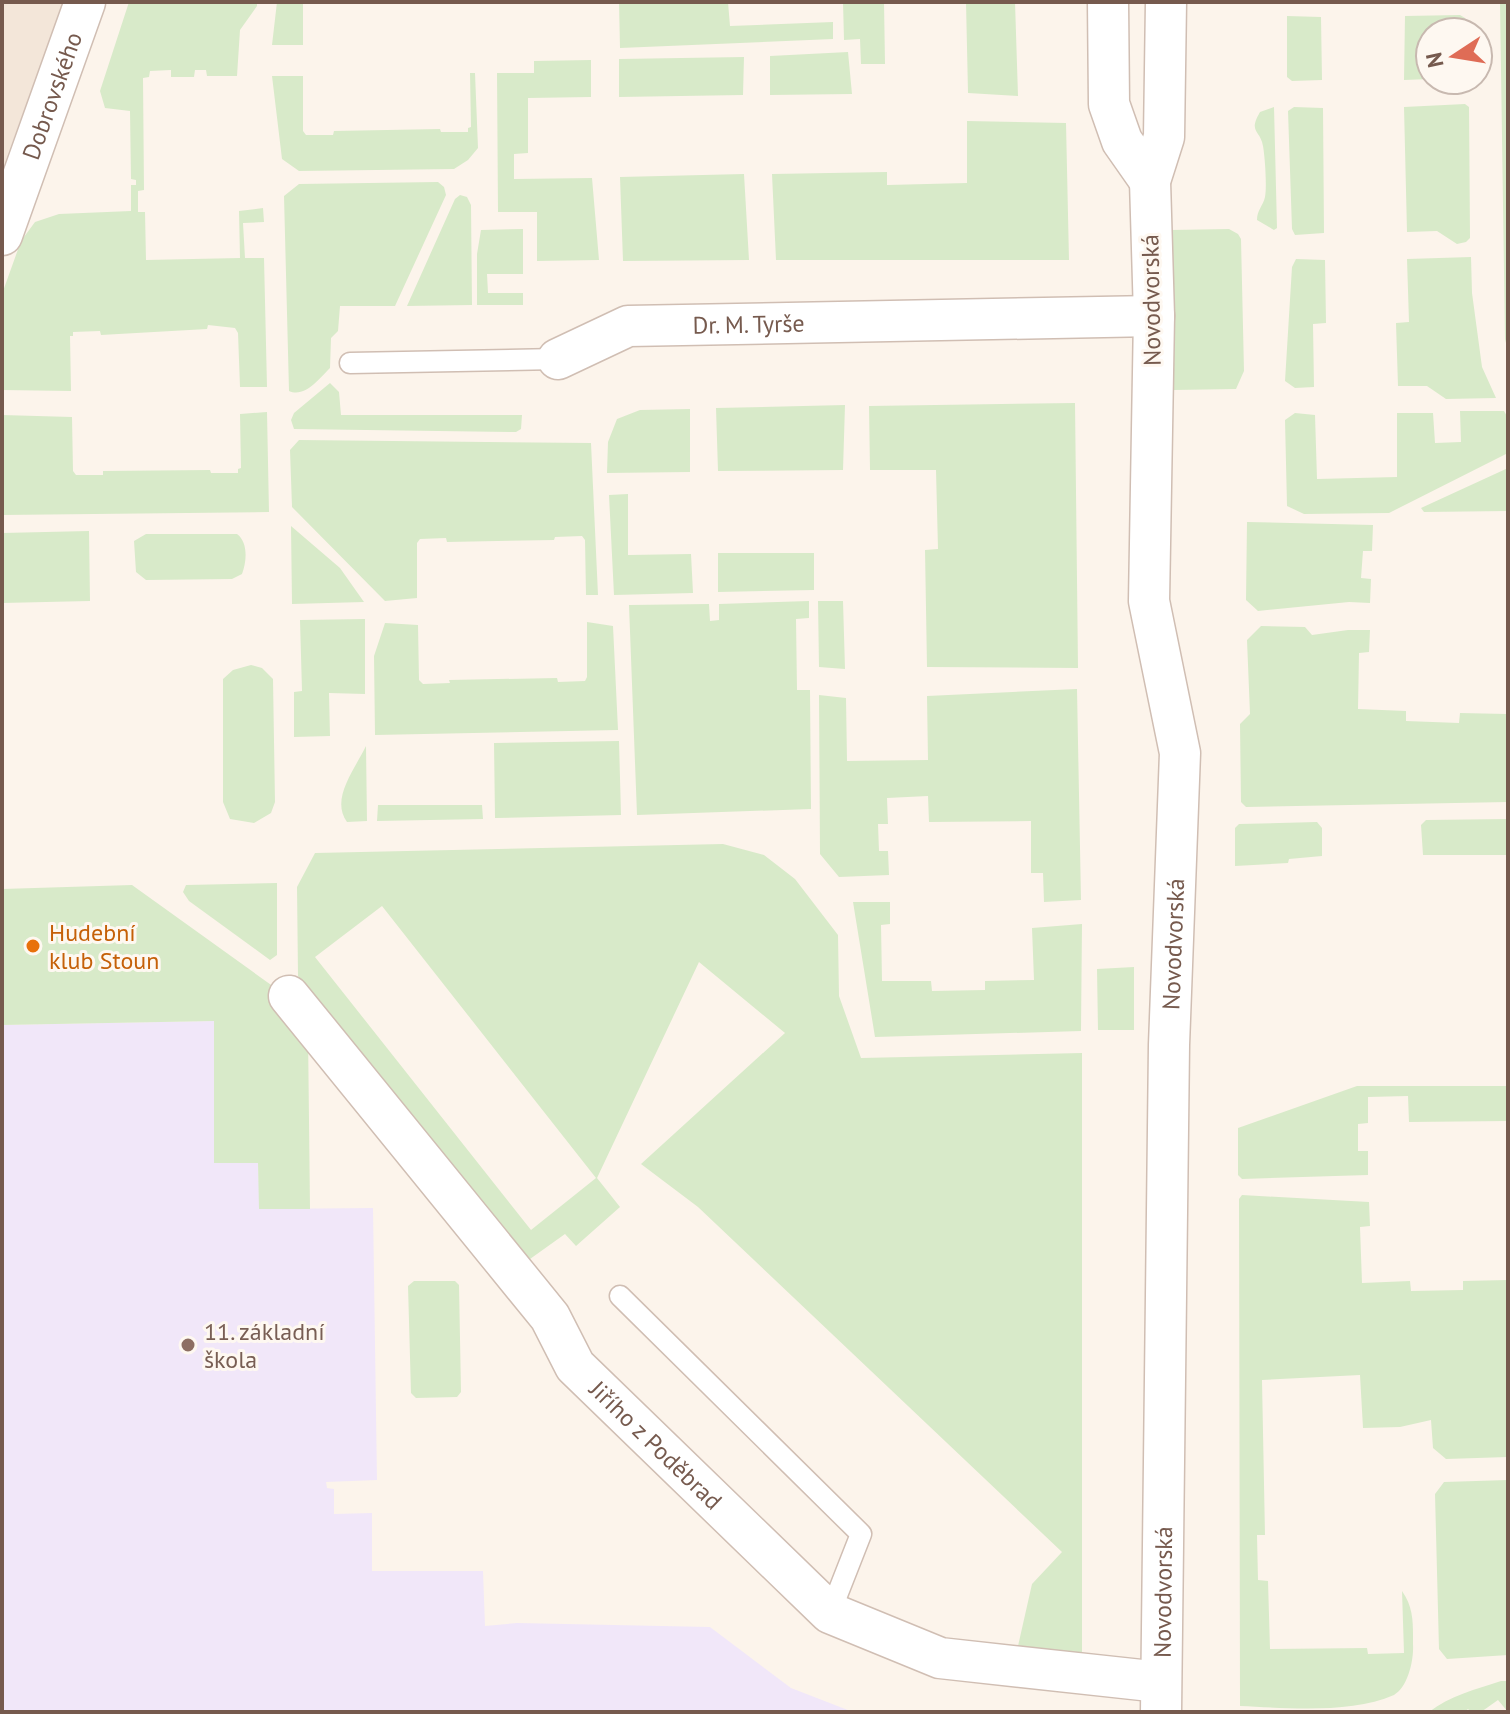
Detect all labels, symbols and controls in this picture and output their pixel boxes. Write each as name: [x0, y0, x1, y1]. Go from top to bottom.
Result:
north arrow: [1414, 16, 1494, 96]
street label: Dobrovského: [15, 28, 89, 164]
text: N: [1419, 50, 1450, 70]
street label: Novodvorská: [1134, 234, 1168, 366]
street label: Dr. M. Tyrše: [692, 307, 805, 340]
street label: Novodvorská: [1155, 878, 1191, 1011]
place label: Hudební klub Stoun: [49, 917, 159, 976]
marker: Hudební klub Stoun: [24, 937, 42, 955]
place label: 11. základní škola: [204, 1316, 325, 1375]
marker: 11. základní škola: [179, 1336, 197, 1354]
street label: Jiřího z Poděbrad: [583, 1373, 729, 1516]
street label: Novodvorská: [1146, 1526, 1179, 1658]

